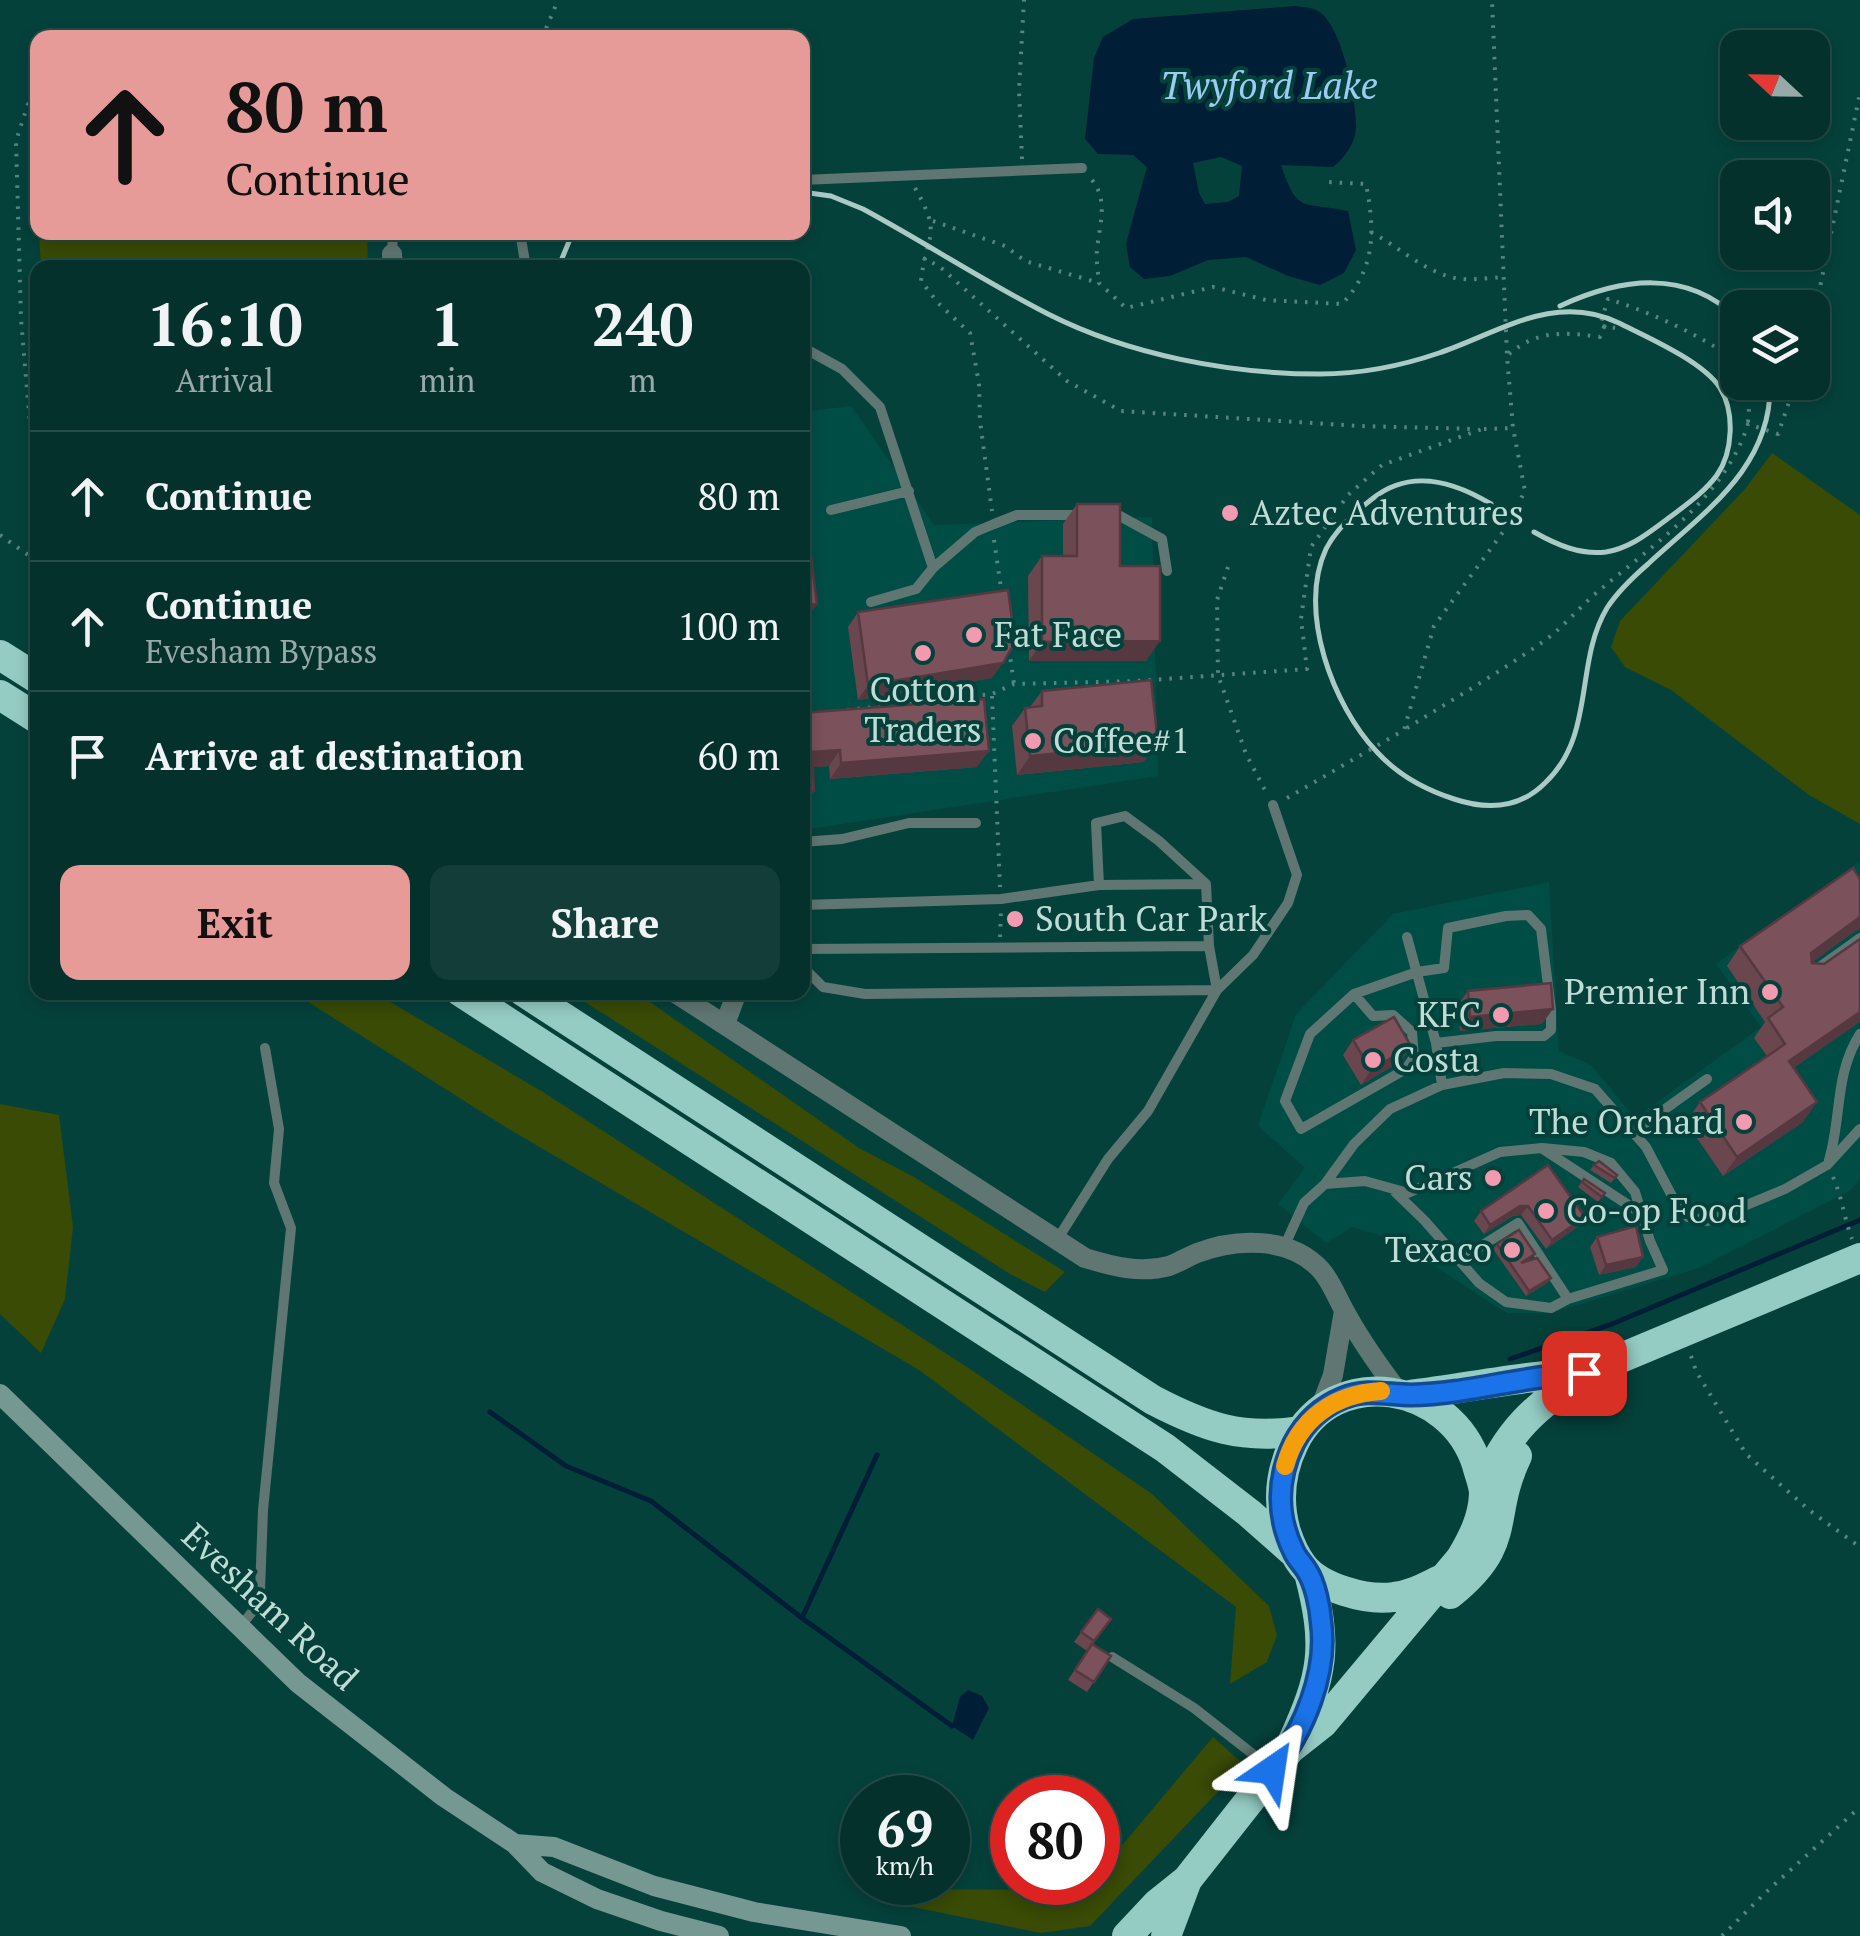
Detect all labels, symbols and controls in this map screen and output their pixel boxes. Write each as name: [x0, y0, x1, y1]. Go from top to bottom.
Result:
north arrow: [1720, 30, 1830, 140]
map controls: [1720, 30, 1830, 400]
text: 80 m: [225, 59, 388, 152]
water label: Twyford Lake: [1160, 60, 1378, 110]
icon: ahead: [60, 70, 190, 200]
text: Continue: [225, 148, 410, 208]
button: sound: [1720, 160, 1830, 270]
text: 16:10: [146, 284, 303, 363]
text: 1: [430, 284, 464, 363]
text: 240: [592, 284, 694, 363]
button: layers: [1720, 290, 1830, 400]
text: Arrival: [176, 359, 274, 401]
text: min: [419, 359, 475, 401]
text: m: [629, 359, 656, 401]
icon: ahead: [60, 469, 115, 524]
text: Continue: [145, 471, 312, 521]
text: 80 m: [697, 471, 780, 521]
place label: Aztec Adventures: [1250, 489, 1524, 535]
marker: Aztec Adventures: [1219, 502, 1241, 524]
text: Continue: [145, 580, 312, 630]
icon: ahead: [60, 599, 115, 654]
text: 100 m: [677, 601, 780, 651]
place label: Fat Face: [994, 611, 1122, 657]
marker: Fat Face: [963, 624, 985, 646]
text: Evesham Bypass: [145, 630, 377, 672]
marker: Cotton Traders: [912, 642, 934, 664]
place label: Cotton Traders: [864, 666, 982, 752]
place label: Coffee#1: [1053, 717, 1190, 763]
icon: arrive: [60, 729, 115, 784]
marker: Coffee#1: [1022, 730, 1044, 752]
text: Arrive at destination: [145, 731, 524, 781]
text: 60 m: [697, 731, 780, 781]
button: Exit: [60, 865, 410, 980]
button: Share: [430, 865, 780, 980]
place label: South Car Park: [1035, 895, 1268, 941]
marker: South Car Park: [1004, 908, 1026, 930]
place label: Premier Inn: [1564, 968, 1750, 1014]
marker: Premier Inn: [1759, 981, 1781, 1003]
place label: KFC: [1417, 991, 1481, 1037]
marker: KFC: [1490, 1004, 1512, 1026]
place label: Costa: [1393, 1036, 1480, 1082]
marker: Costa: [1362, 1049, 1384, 1071]
place label: The Orchard: [1529, 1098, 1724, 1144]
marker: The Orchard: [1733, 1111, 1755, 1133]
place label: Cars: [1404, 1154, 1473, 1200]
marker: Cars: [1482, 1167, 1504, 1189]
place label: Co-op Food: [1566, 1187, 1747, 1233]
marker: Co-op Food: [1535, 1200, 1557, 1222]
place label: Texaco: [1385, 1226, 1492, 1272]
marker: Texaco: [1501, 1239, 1523, 1261]
pin: [1542, 1331, 1627, 1416]
icon: arrive: [1557, 1346, 1612, 1401]
street label: Evesham Road: [173, 1513, 369, 1700]
position arrow: [1220, 1718, 1324, 1822]
speed limit sign: 80: [990, 1775, 1120, 1905]
text: 69: [877, 1795, 933, 1861]
text: km/h: [876, 1849, 934, 1882]

